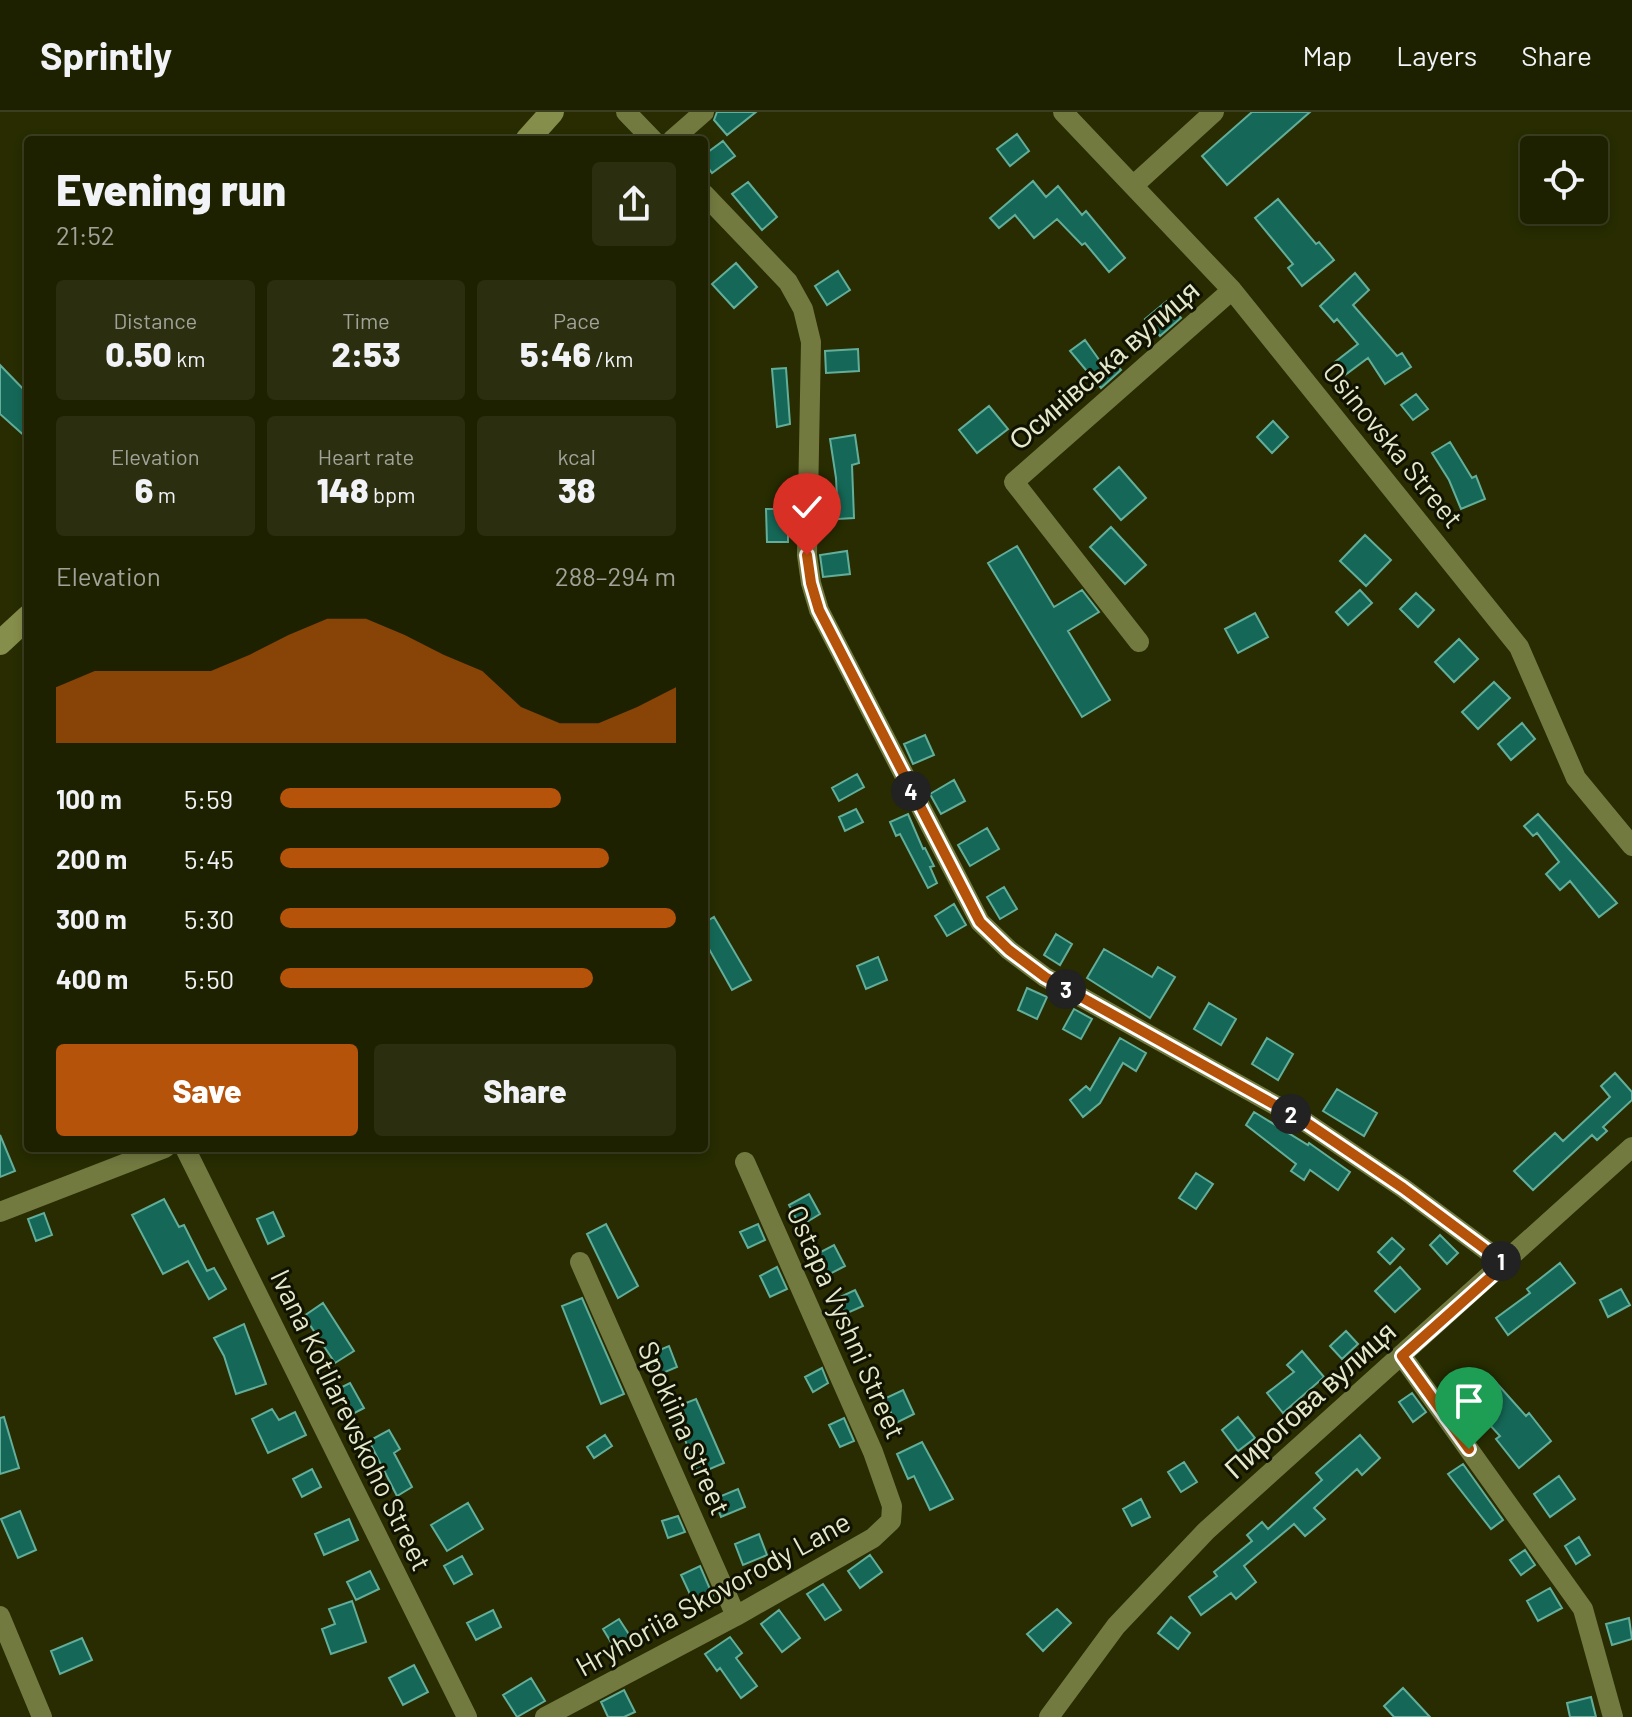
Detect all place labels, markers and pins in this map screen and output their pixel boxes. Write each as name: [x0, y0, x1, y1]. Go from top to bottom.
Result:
pin: [773, 473, 841, 555]
pin: 4: [891, 771, 931, 811]
pin: 3: [1046, 969, 1086, 1009]
pin: 2: [1271, 1094, 1311, 1134]
pin: 1: [1481, 1241, 1521, 1281]
pin: [1435, 1367, 1503, 1449]

